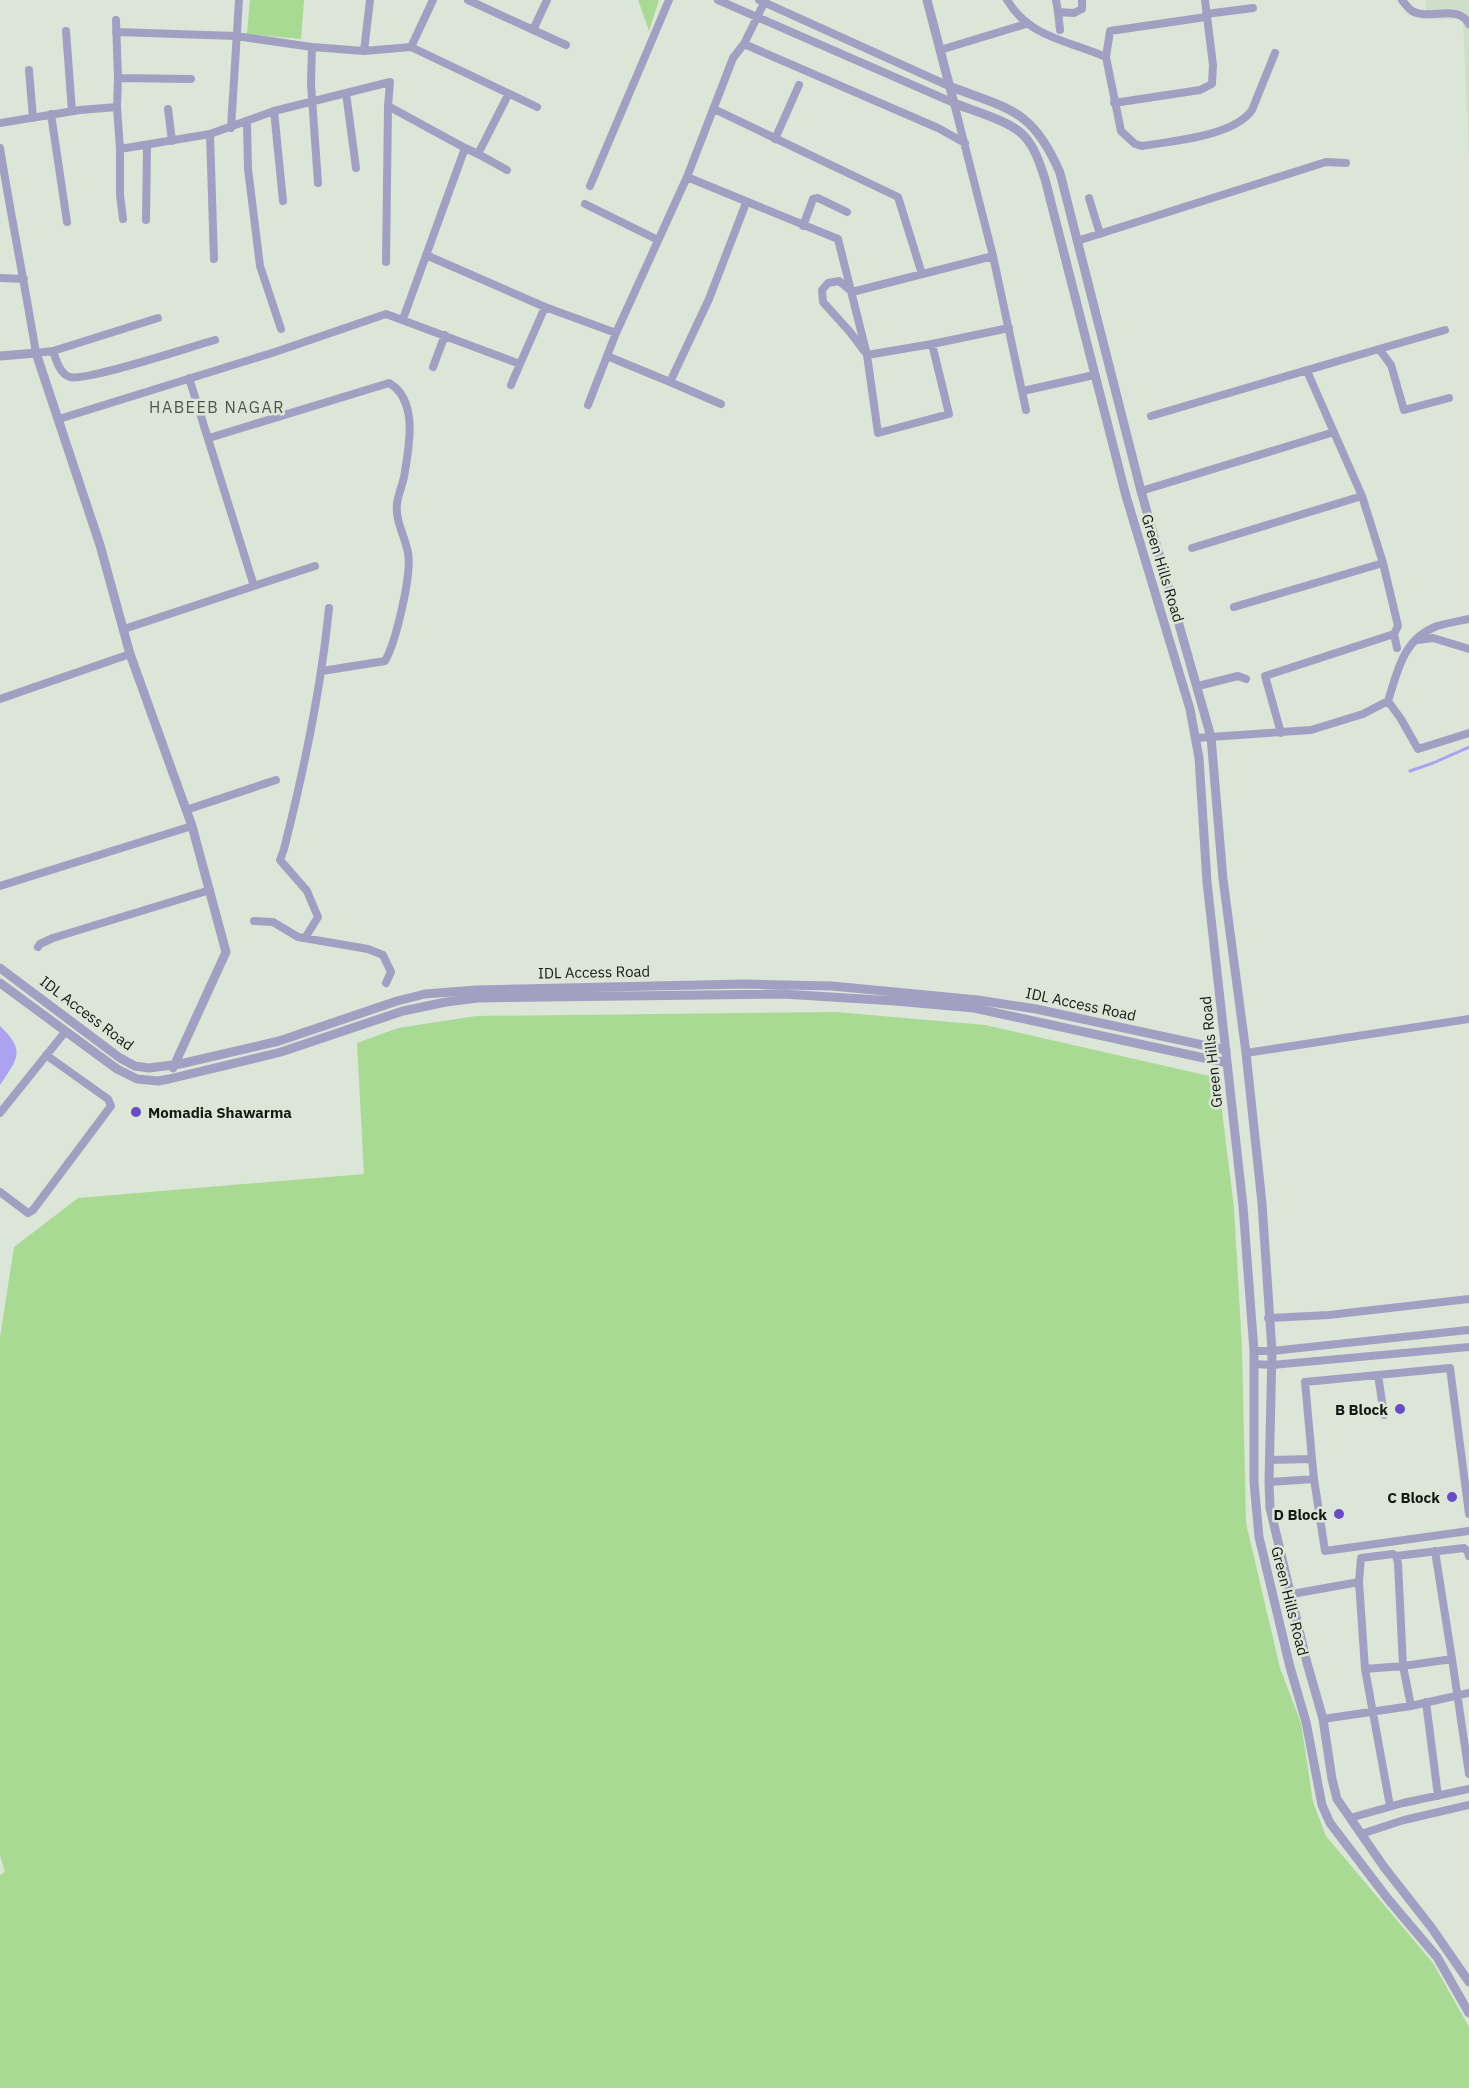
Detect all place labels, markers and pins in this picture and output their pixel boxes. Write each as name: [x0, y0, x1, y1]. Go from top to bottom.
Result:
place label: Momadia Shawarma: [148, 1103, 292, 1122]
marker: Momadia Shawarma: [129, 1105, 143, 1119]
place label: B Block: [1335, 1400, 1388, 1419]
marker: B Block: [1393, 1402, 1407, 1416]
place label: C Block: [1387, 1488, 1440, 1507]
marker: C Block: [1445, 1490, 1459, 1504]
place label: D Block: [1274, 1505, 1327, 1524]
marker: D Block: [1332, 1507, 1346, 1521]

